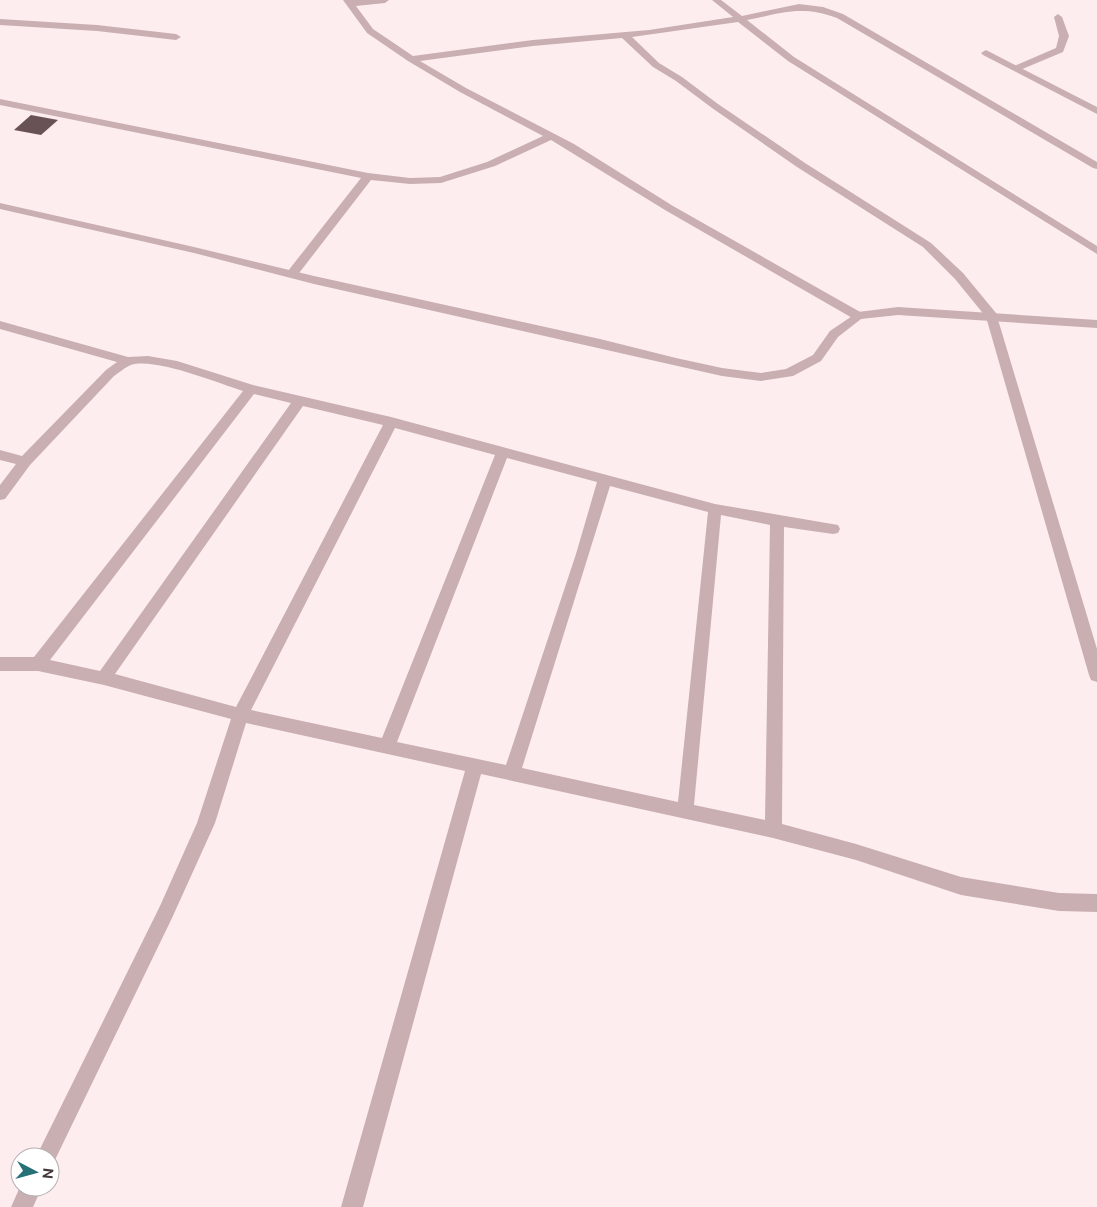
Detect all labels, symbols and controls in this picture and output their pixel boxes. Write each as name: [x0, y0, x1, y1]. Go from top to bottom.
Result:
north arrow: [10, 1147, 60, 1197]
text: N: [39, 1167, 56, 1180]

